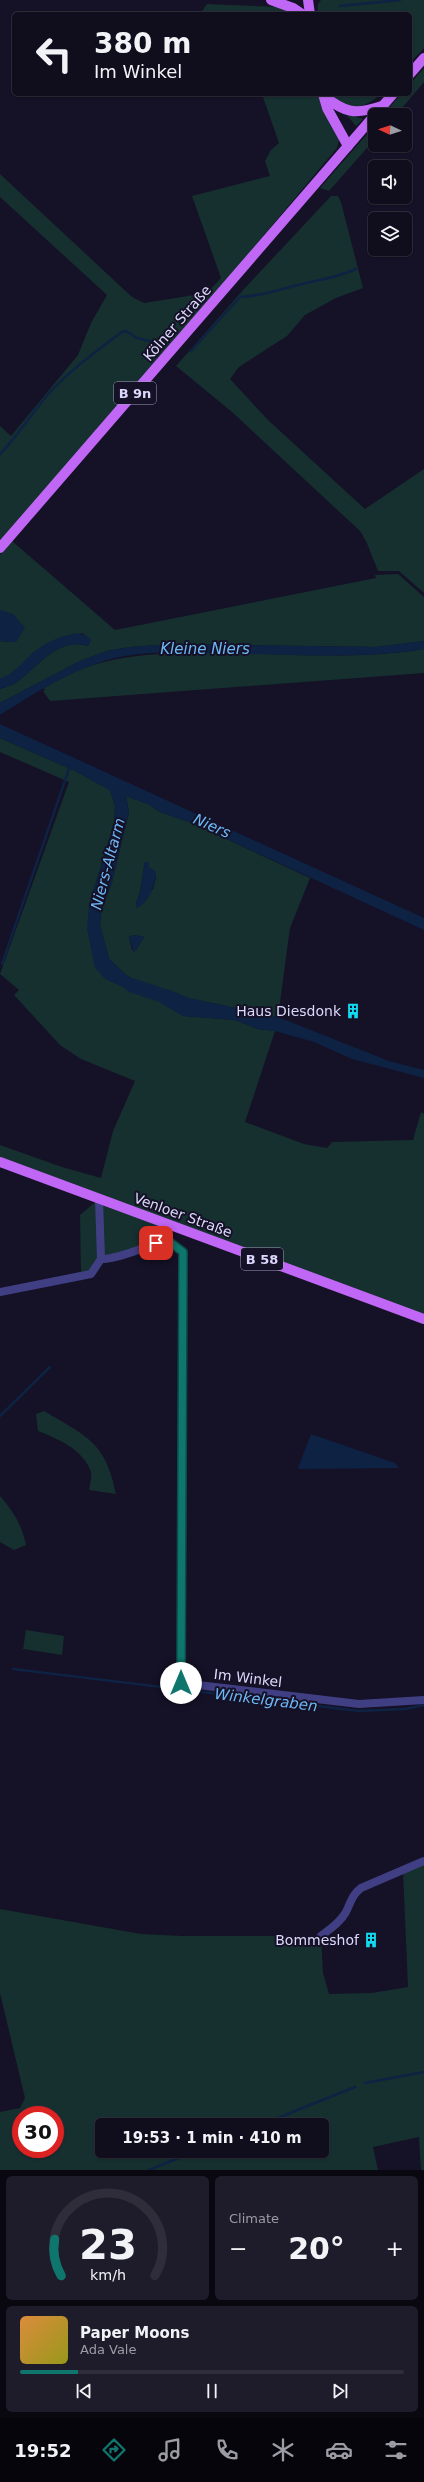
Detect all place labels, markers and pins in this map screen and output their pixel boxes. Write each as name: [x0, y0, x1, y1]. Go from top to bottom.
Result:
building icon: Haus Diesdonk: [344, 1002, 362, 1020]
place label: Haus Diesdonk: [236, 1003, 342, 1019]
pin: [139, 1226, 173, 1260]
building icon: Bommeshof: [362, 1931, 380, 1949]
place label: Bommeshof: [275, 1932, 360, 1948]

